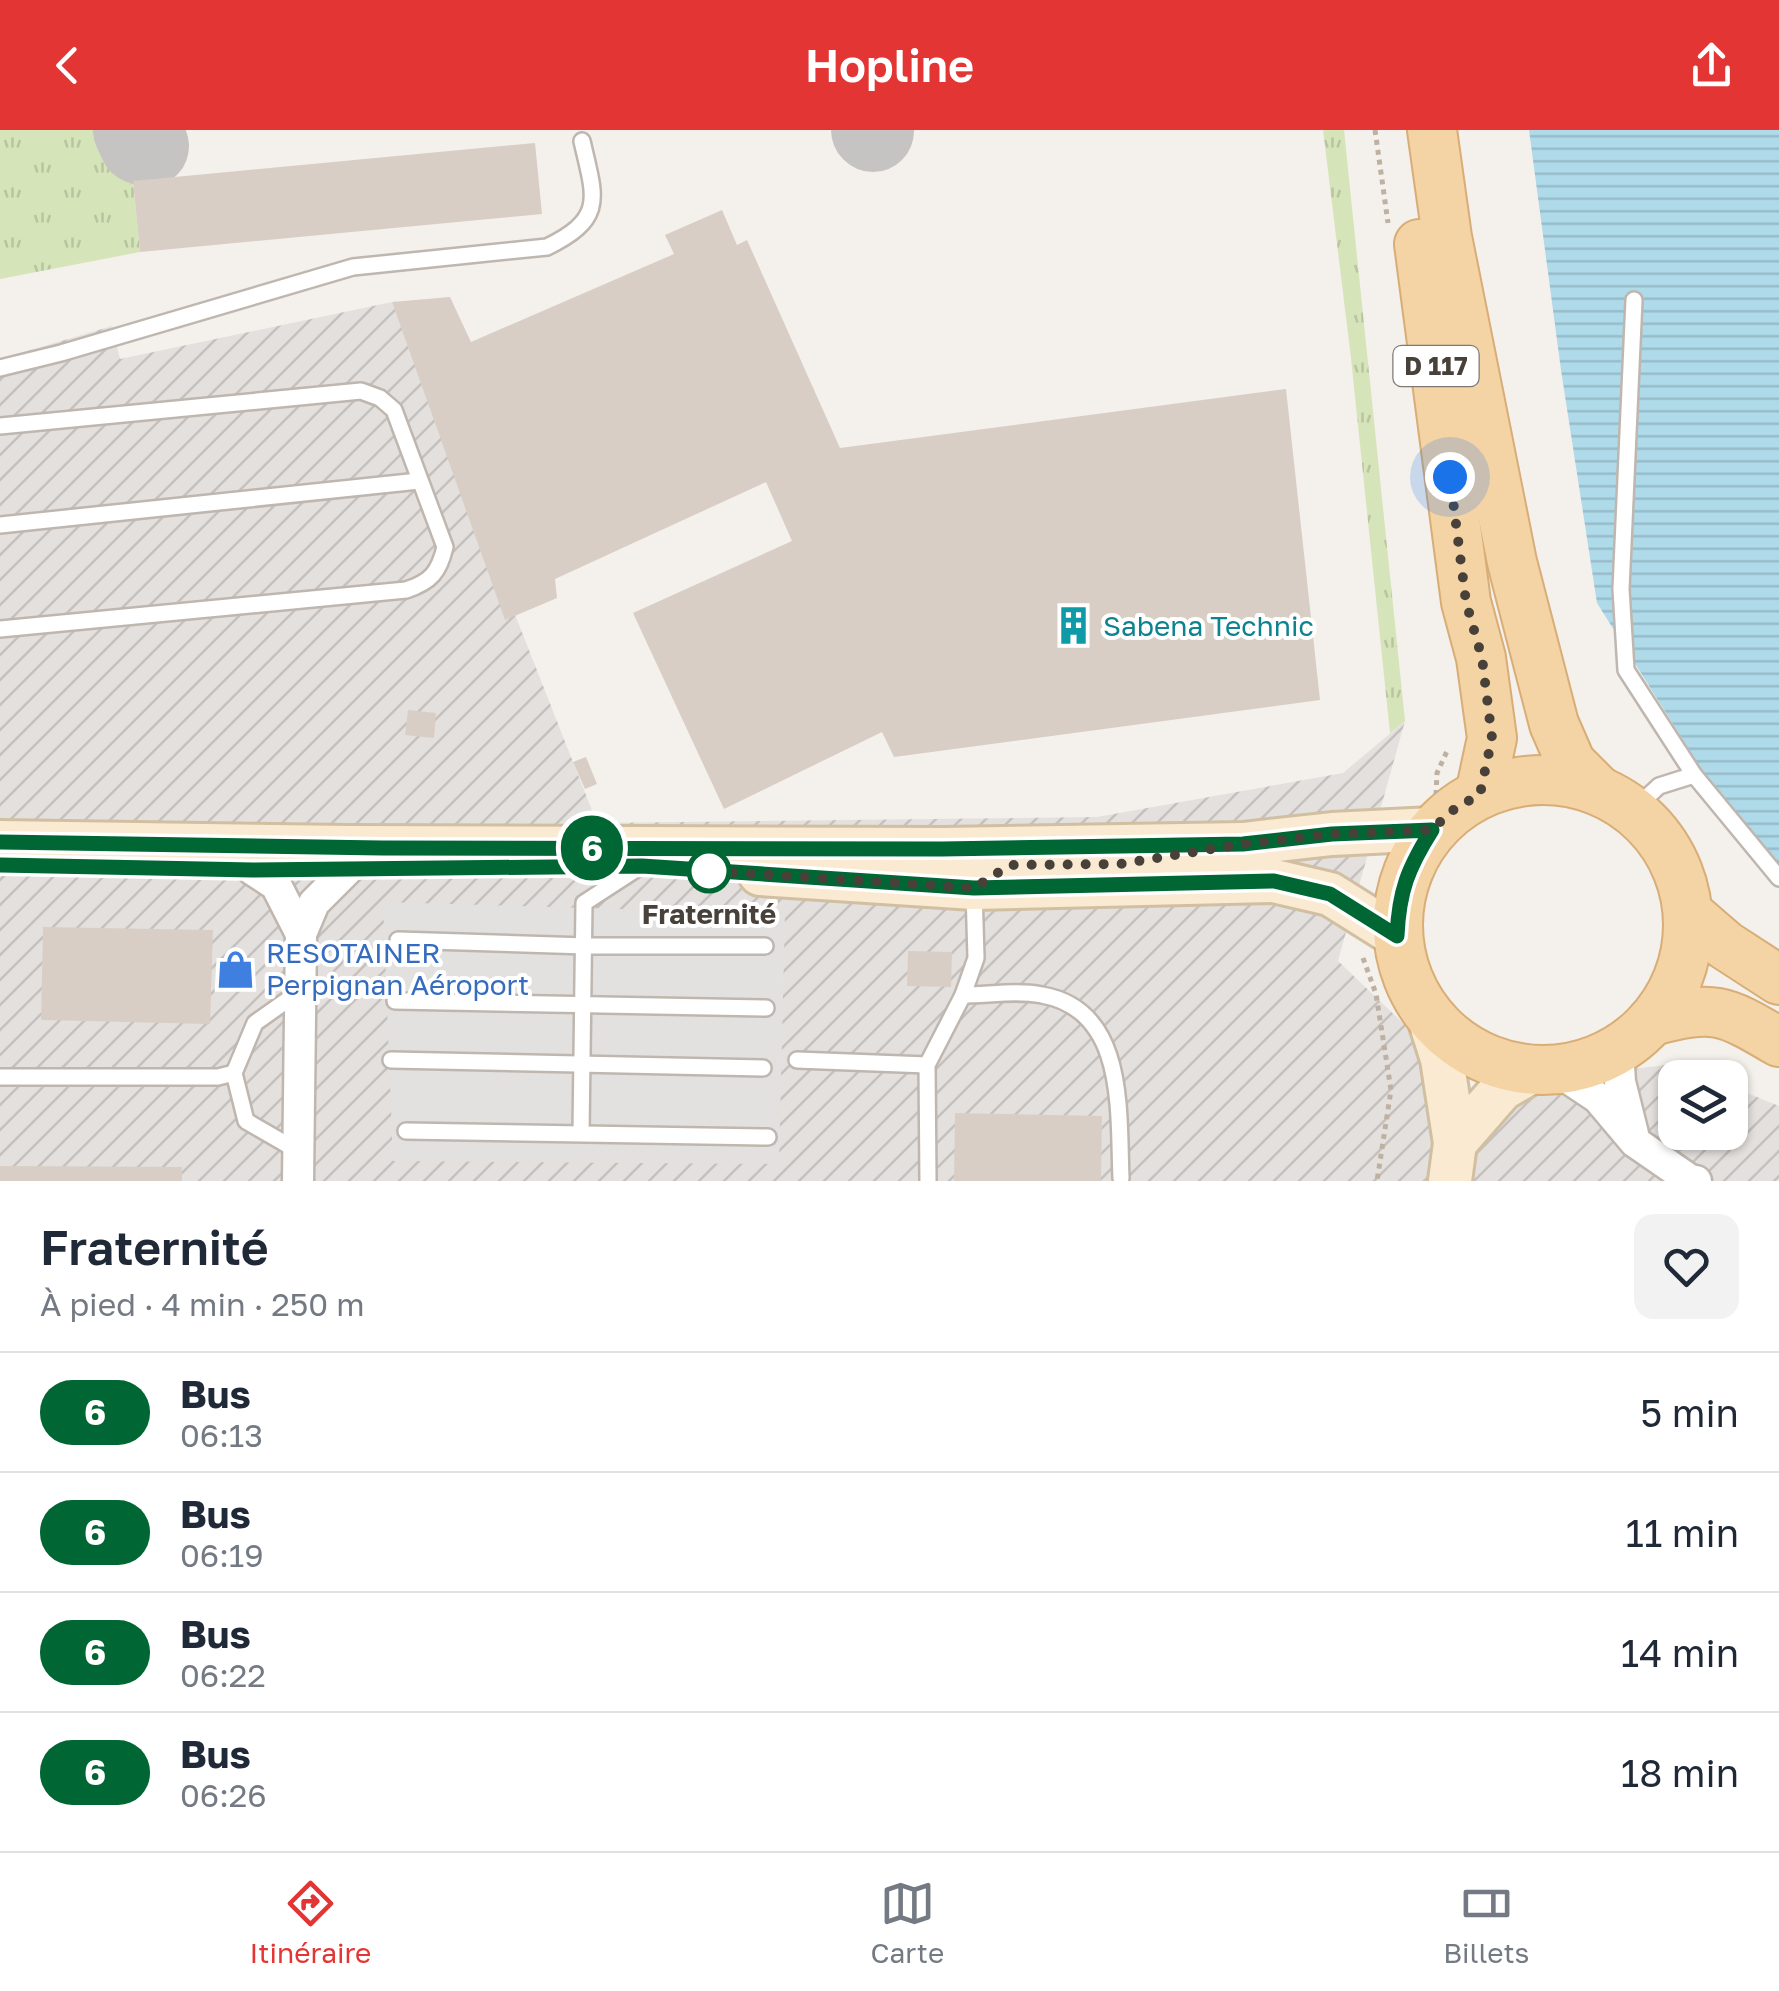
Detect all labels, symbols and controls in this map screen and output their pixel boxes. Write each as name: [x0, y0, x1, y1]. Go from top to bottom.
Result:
icon: back: [40, 38, 95, 93]
text: Hopline: [805, 38, 974, 92]
icon: share: [1684, 38, 1739, 93]
road number: D 117: [1394, 346, 1478, 386]
your location: [1425, 452, 1475, 502]
building icon: Sabena Technic: [1052, 605, 1094, 647]
place label: Sabena Technic: [1103, 609, 1314, 642]
line badge: 6: [560, 816, 624, 880]
text: 6: [581, 827, 603, 869]
marker: Fraternité: [688, 850, 730, 892]
place label: Fraternité: [642, 897, 776, 930]
place label: RESOTAINER Perpignan Aéroport: [266, 936, 529, 1001]
shop icon: RESOTAINER Perpignan Aéroport: [215, 948, 257, 990]
map controls: [1658, 1060, 1748, 1150]
button: layers: [1658, 1060, 1748, 1150]
button: heart: [1634, 1214, 1739, 1319]
text: Fraternité: [40, 1218, 269, 1276]
text: À pied · 4 min · 250 m: [40, 1285, 365, 1323]
text: Bus: [180, 1371, 251, 1416]
text: 5 min: [1640, 1390, 1739, 1435]
text: 6: [84, 1391, 106, 1433]
text: 06:13: [180, 1416, 263, 1454]
text: Bus: [180, 1491, 251, 1536]
text: 11 min: [1625, 1510, 1739, 1555]
text: 6: [84, 1511, 106, 1553]
text: 06:19: [180, 1536, 264, 1574]
text: Bus: [180, 1611, 251, 1656]
text: 14 min: [1621, 1630, 1739, 1675]
text: 6: [84, 1631, 106, 1673]
text: 06:22: [180, 1656, 266, 1694]
text: Bus: [180, 1731, 251, 1776]
text: 18 min: [1621, 1750, 1739, 1795]
text: 6: [84, 1751, 106, 1793]
text: 06:26: [180, 1776, 267, 1814]
tab: Itinéraire: [250, 1876, 371, 1969]
tab: Carte: [870, 1876, 944, 1969]
tab: Billets: [1443, 1876, 1529, 1969]

